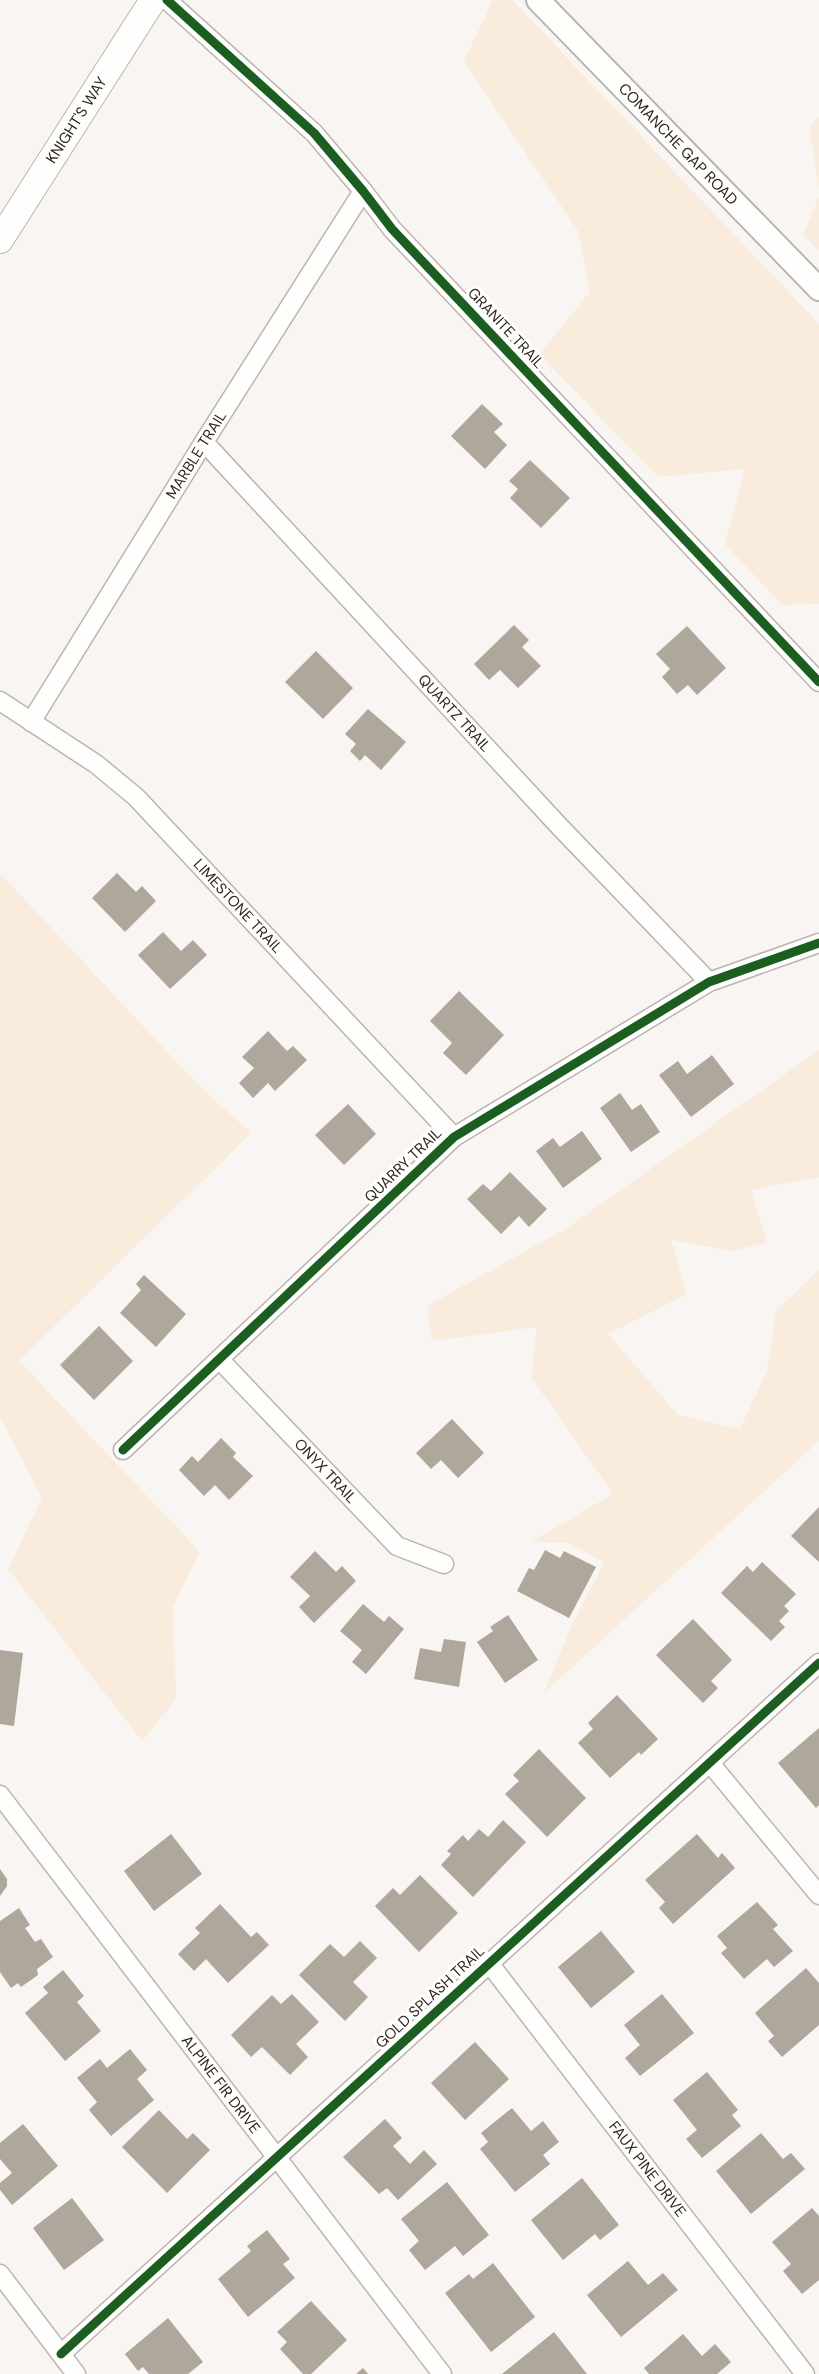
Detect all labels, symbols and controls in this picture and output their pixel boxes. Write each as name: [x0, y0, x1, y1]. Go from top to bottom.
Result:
street label: KNIGHT'S WAY: [41, 73, 111, 167]
street label: COMANCHE GAP ROAD: [614, 79, 742, 210]
street label: GRANITE TRAIL: [463, 283, 549, 373]
street label: MARBLE TRAIL: [161, 407, 231, 503]
street label: QUARTZ TRAIL: [413, 670, 496, 756]
street label: LIMESTONE TRAIL: [189, 855, 287, 958]
street label: QUARRY TRAIL: [360, 1123, 446, 1207]
street label: ONYX TRAIL: [290, 1434, 361, 1508]
street label: GOLD SPLASH TRAIL: [371, 1941, 489, 2053]
street label: ALPINE FIR DRIVE: [177, 2031, 265, 2138]
street label: FAUX PINE DRIVE: [604, 2117, 691, 2221]

